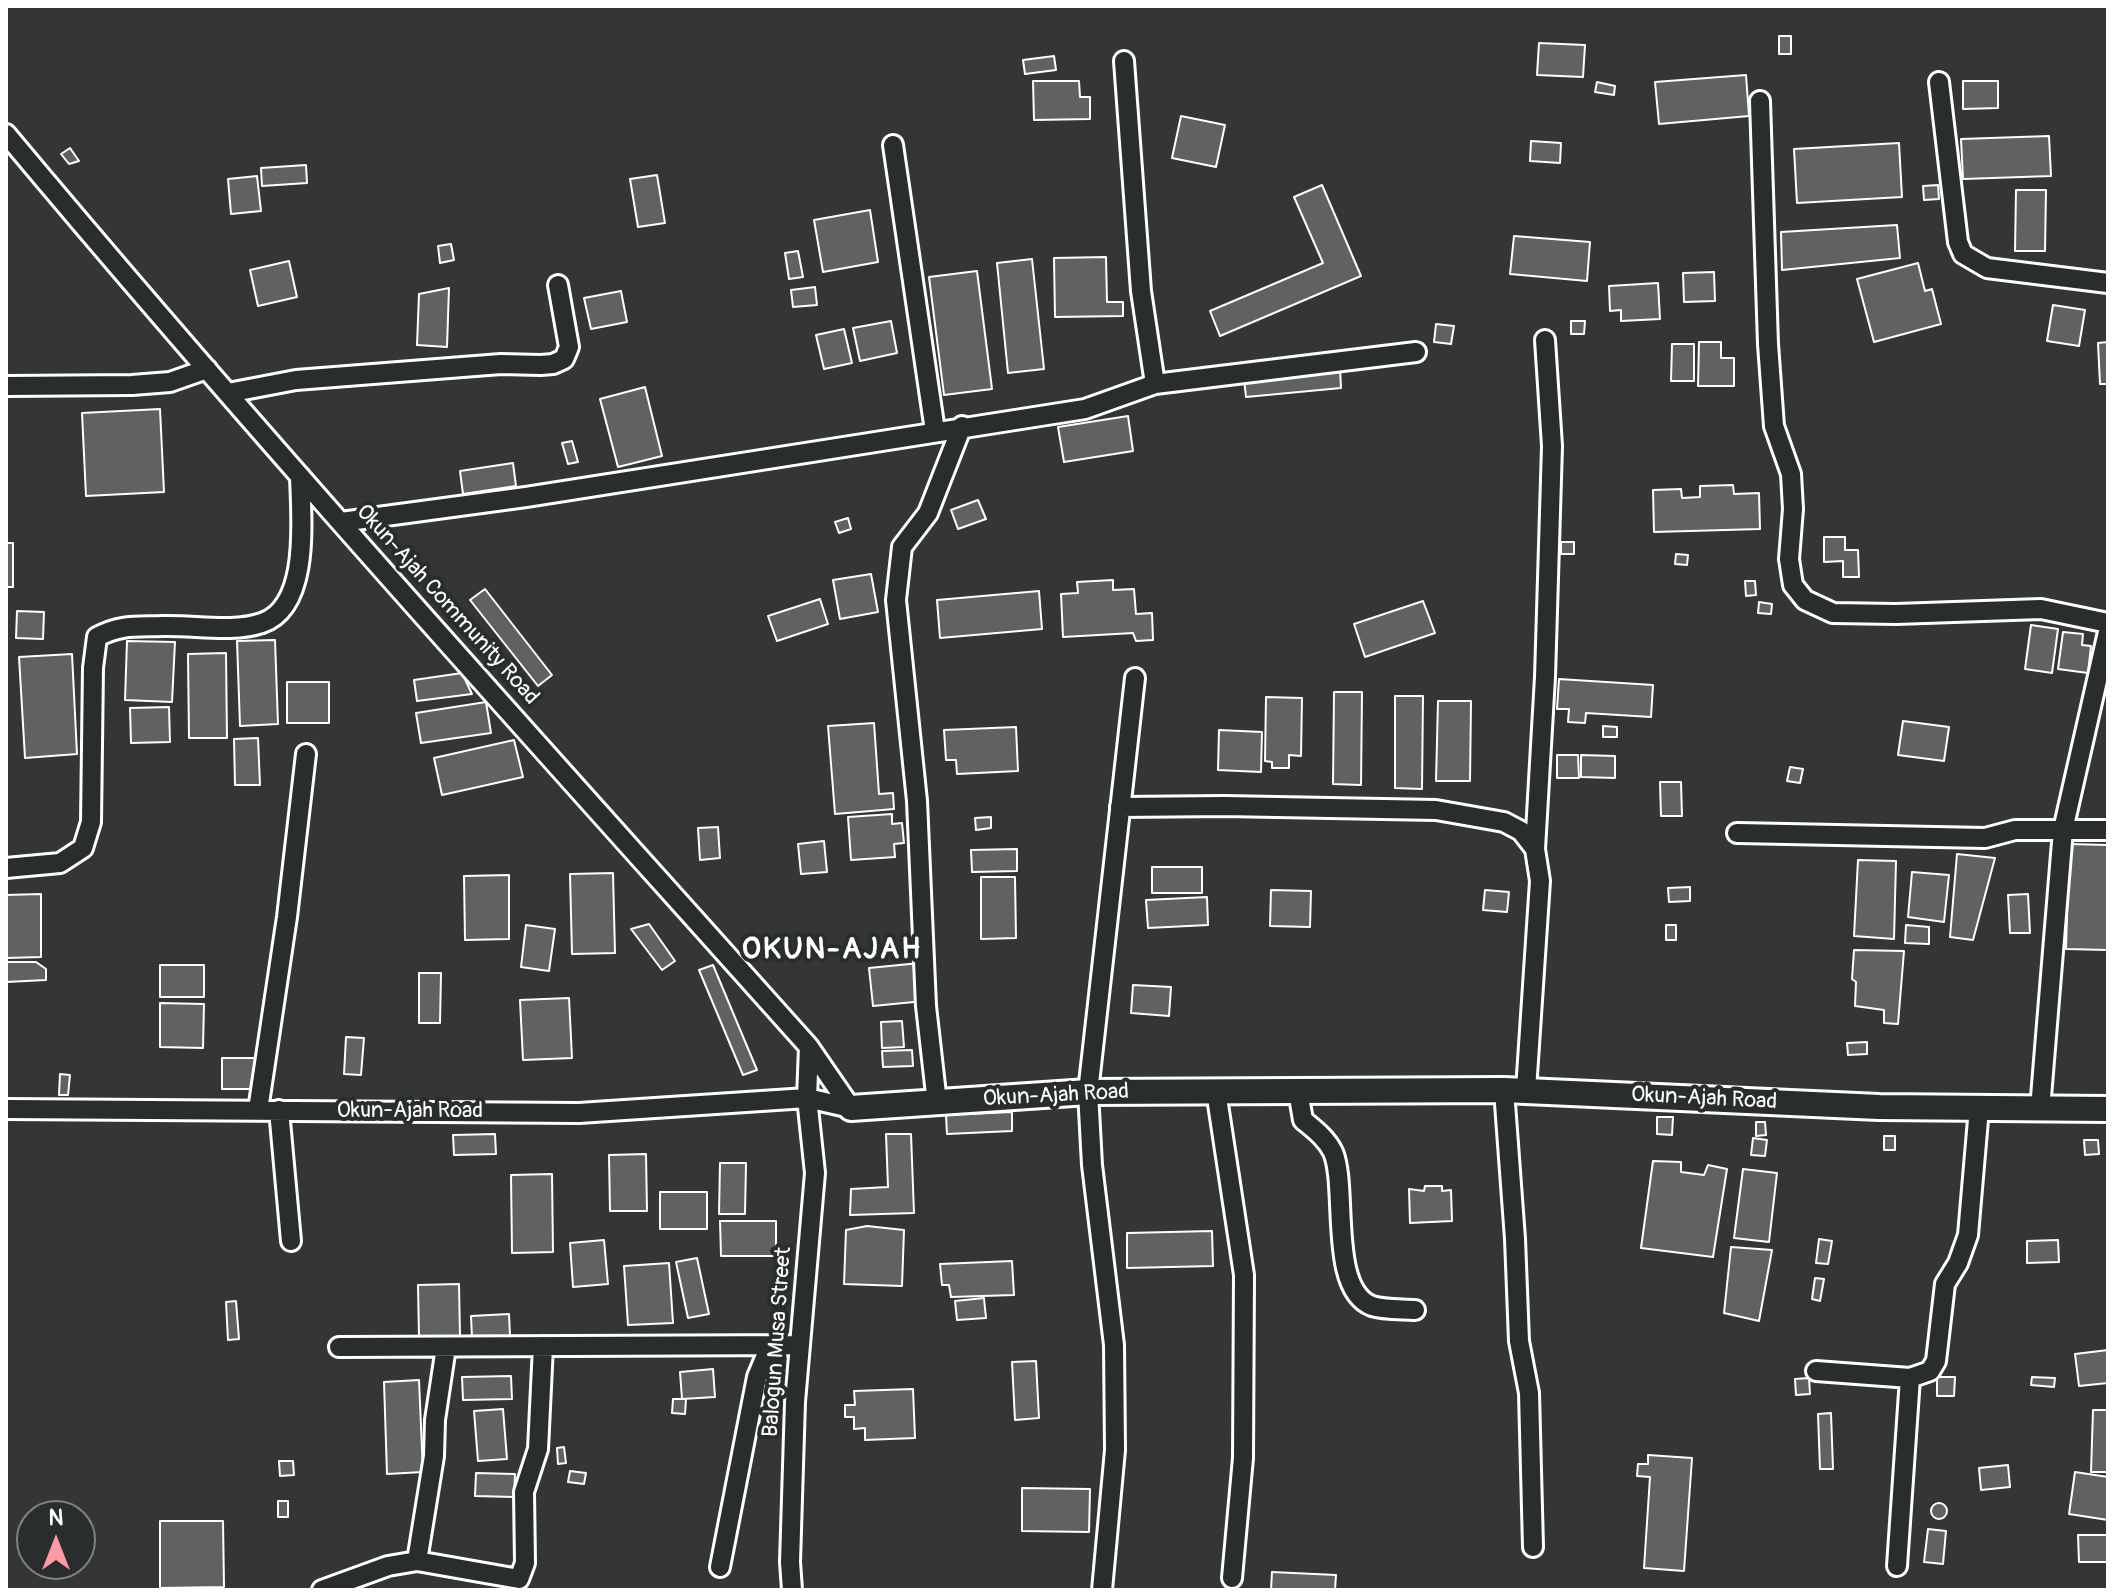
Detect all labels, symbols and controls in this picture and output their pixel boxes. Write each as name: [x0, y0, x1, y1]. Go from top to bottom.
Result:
street label: Okun-Ajah Community Road: [350, 499, 544, 711]
district label: OKUN-AJAH: [742, 932, 922, 968]
street label: Okun-Ajah Road: [982, 1079, 1130, 1113]
street label: Okun-Ajah Road: [1630, 1082, 1778, 1116]
street label: Okun-Ajah Road: [337, 1098, 483, 1124]
street label: Balogun Musa Street: [758, 1246, 798, 1438]
north arrow: [16, 1500, 96, 1580]
text: N: [49, 1504, 63, 1532]

